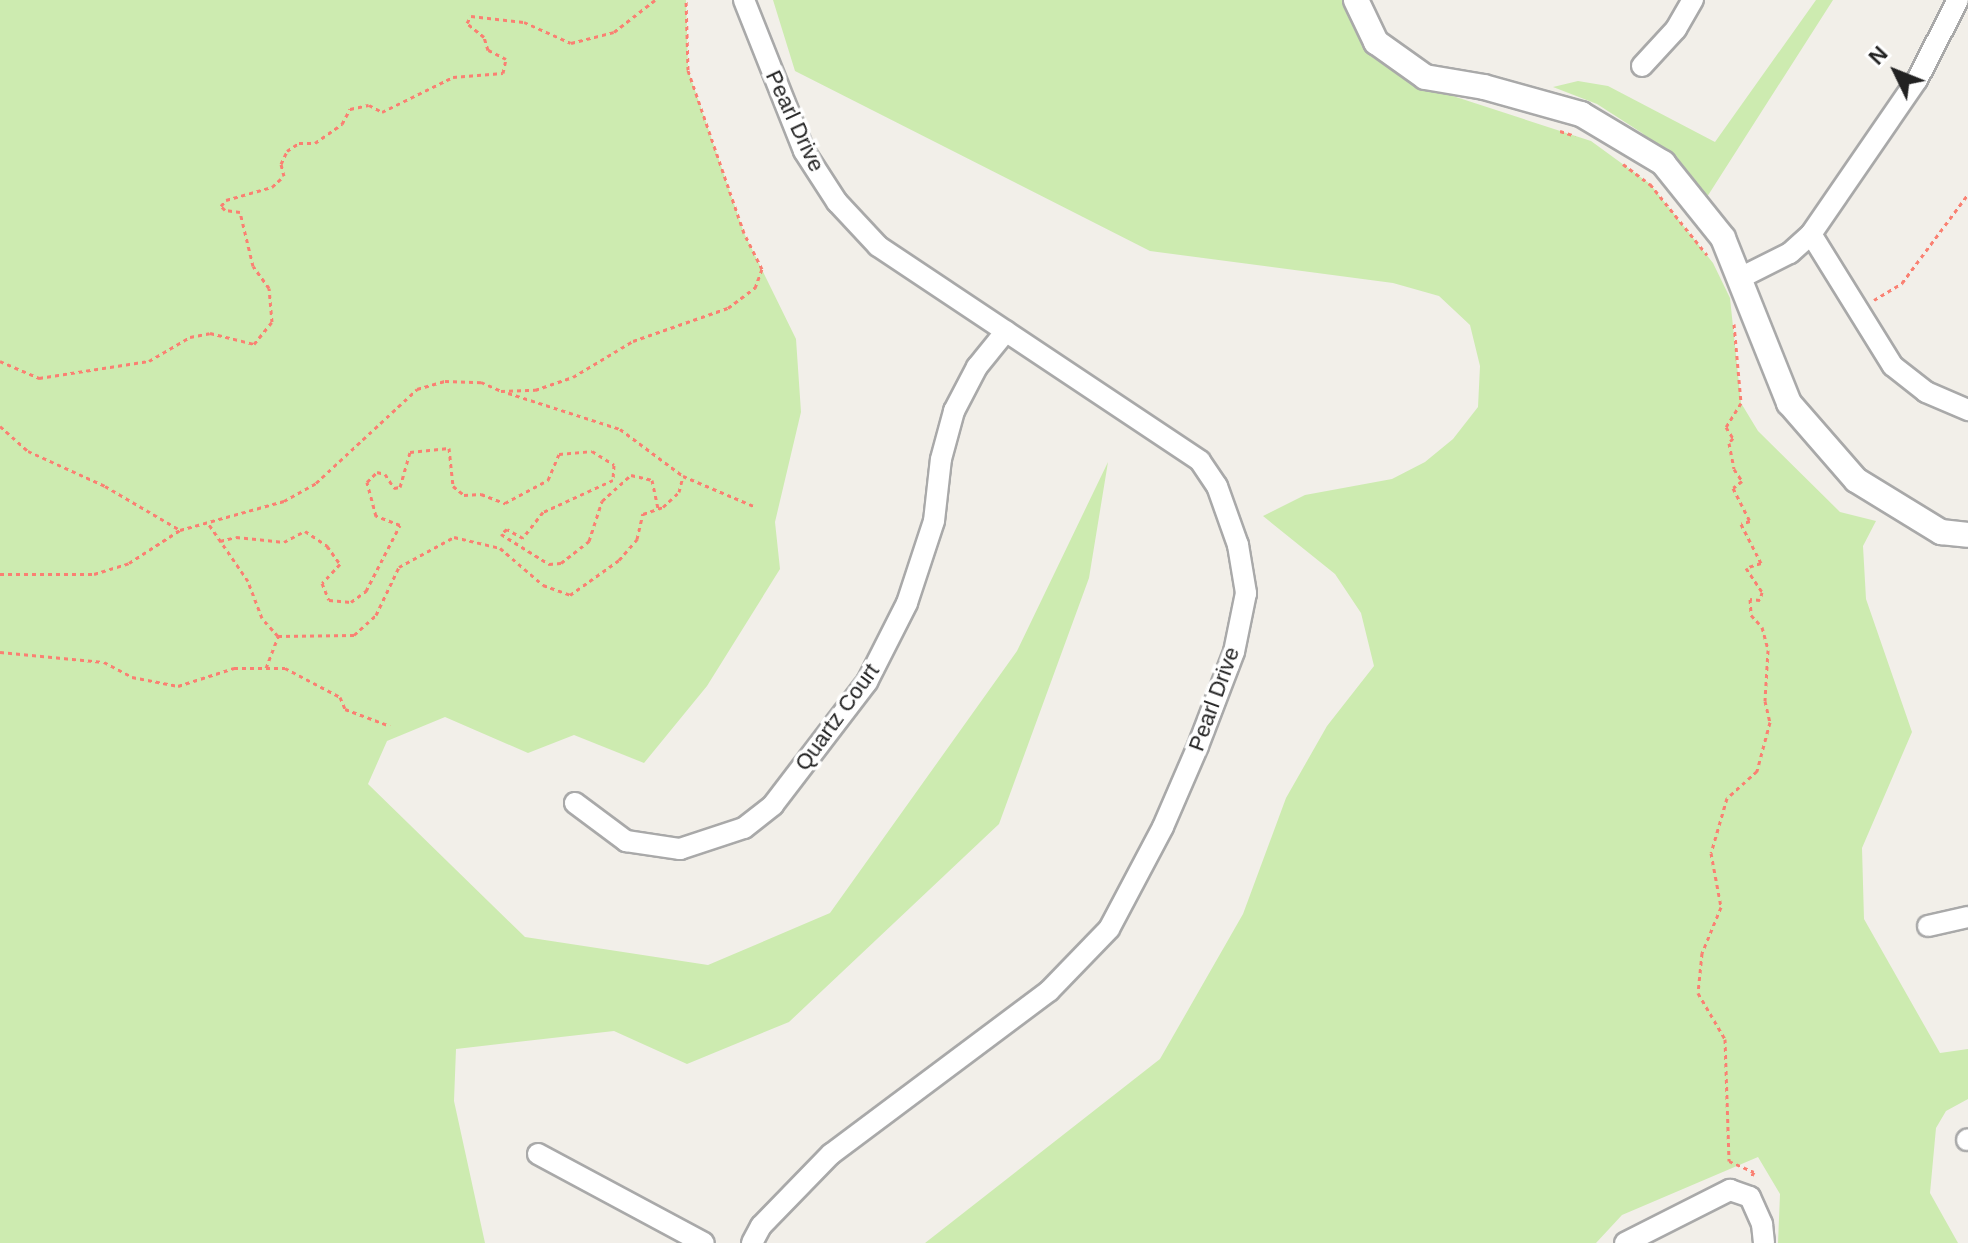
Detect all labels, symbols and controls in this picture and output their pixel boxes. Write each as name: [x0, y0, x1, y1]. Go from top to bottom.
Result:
north arrow: [1856, 32, 1936, 112]
text: N: [1864, 41, 1893, 70]
street label: Pearl Drive: [760, 66, 830, 176]
street label: Pearl Drive: [1183, 643, 1245, 755]
street label: Quartz Court: [789, 658, 885, 776]

